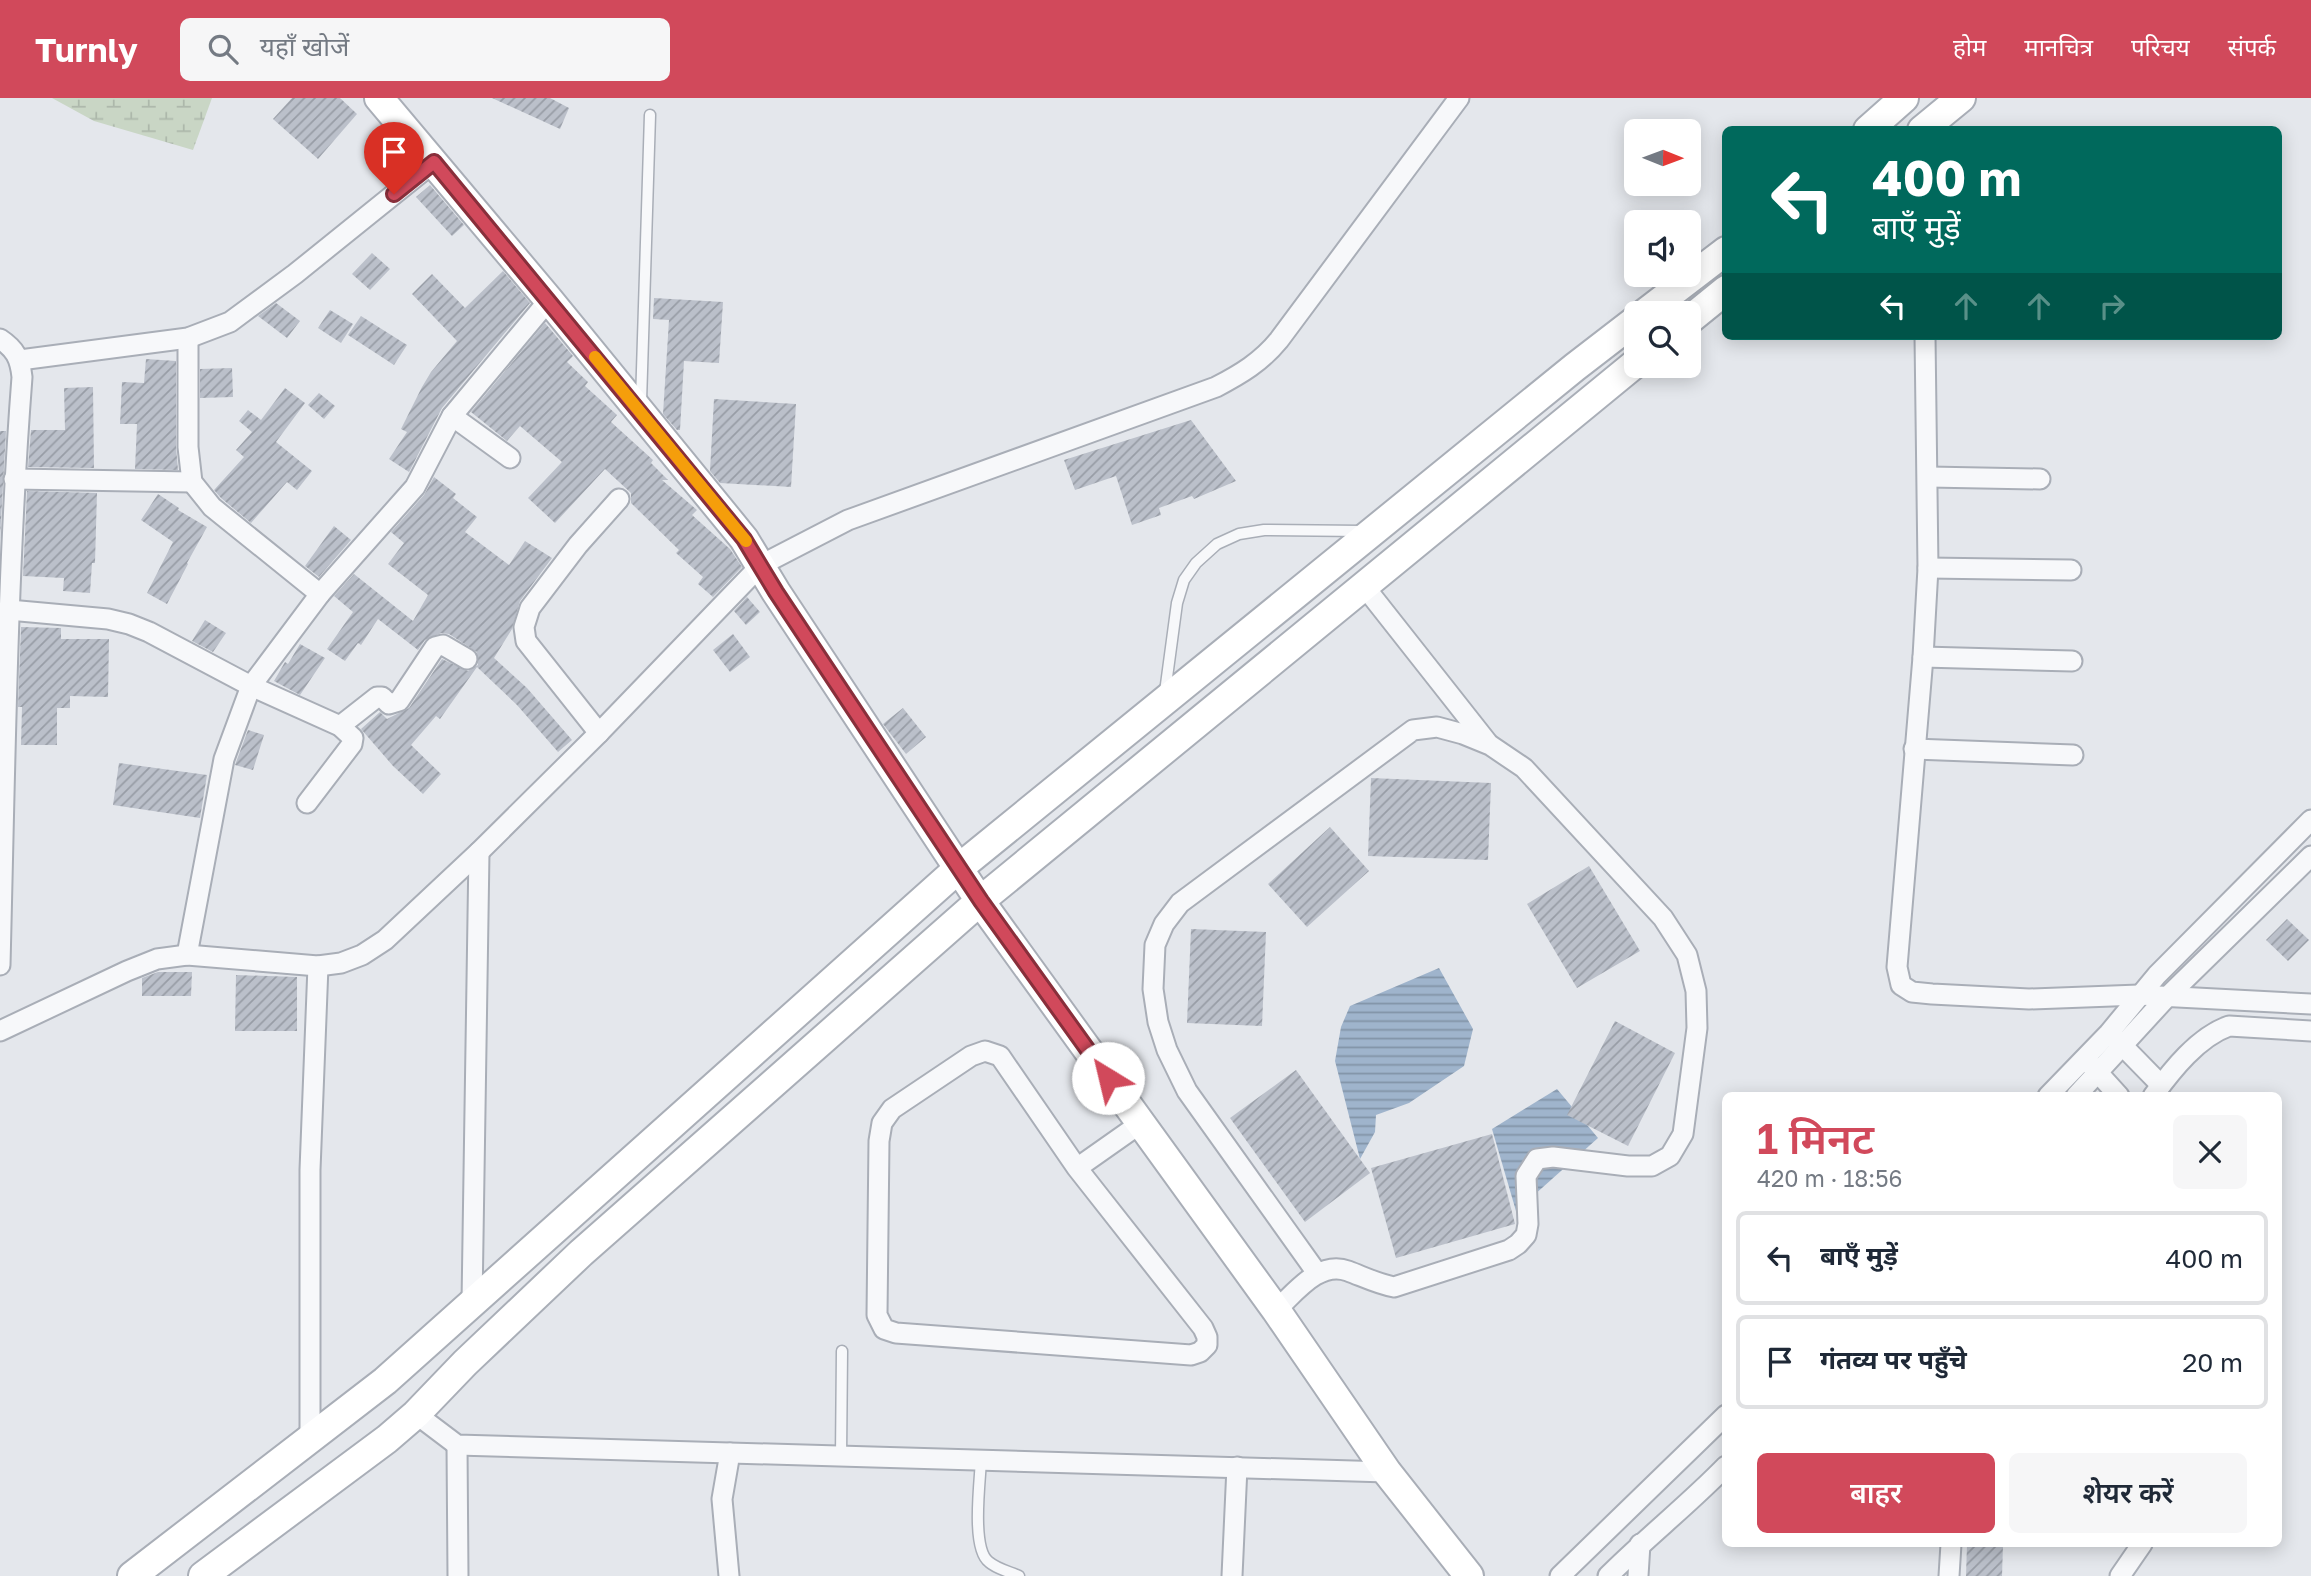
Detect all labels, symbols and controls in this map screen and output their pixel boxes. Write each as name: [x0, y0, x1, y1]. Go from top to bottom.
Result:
search box: [180, 18, 670, 81]
text: Turnly: [35, 30, 138, 69]
icon: search: [204, 30, 242, 68]
text: यहाँ खोजें: [260, 31, 349, 62]
text: होम: [1953, 32, 1986, 61]
text: मानचित्र: [2024, 32, 2093, 61]
text: परिचय: [2131, 32, 2190, 61]
text: संपर्क: [2228, 32, 2276, 61]
north arrow: [1624, 119, 1701, 196]
map controls: [1624, 119, 1701, 378]
pin: [364, 122, 424, 194]
icon: arrive: [375, 133, 413, 171]
text: 400 m: [1872, 148, 2021, 207]
icon: left: [1757, 154, 1848, 245]
text: बाएँ मुड़ें: [1872, 208, 1961, 246]
button: sound: [1624, 210, 1701, 287]
icon: left: [1874, 287, 1912, 325]
icon: ahead: [1947, 287, 1985, 325]
icon: ahead: [2020, 287, 2058, 325]
icon: right: [2093, 287, 2131, 325]
button: search: [1624, 301, 1701, 378]
position arrow: [1071, 1041, 1145, 1115]
text: 1 मिनट: [1757, 1113, 1874, 1163]
button: close: [2173, 1115, 2247, 1189]
text: 420 m · 18:56: [1757, 1164, 1902, 1192]
icon: left: [1761, 1239, 1799, 1277]
text: बाएँ मुड़ें: [1820, 1240, 1898, 1271]
text: 400 m: [2165, 1243, 2243, 1274]
icon: arrive: [1761, 1343, 1799, 1381]
text: गंतव्य पर पहुँचे: [1820, 1344, 1967, 1375]
text: 20 m: [2182, 1347, 2243, 1378]
button: बाहर: [1757, 1453, 1995, 1533]
button: शेयर करें: [2009, 1453, 2247, 1533]

